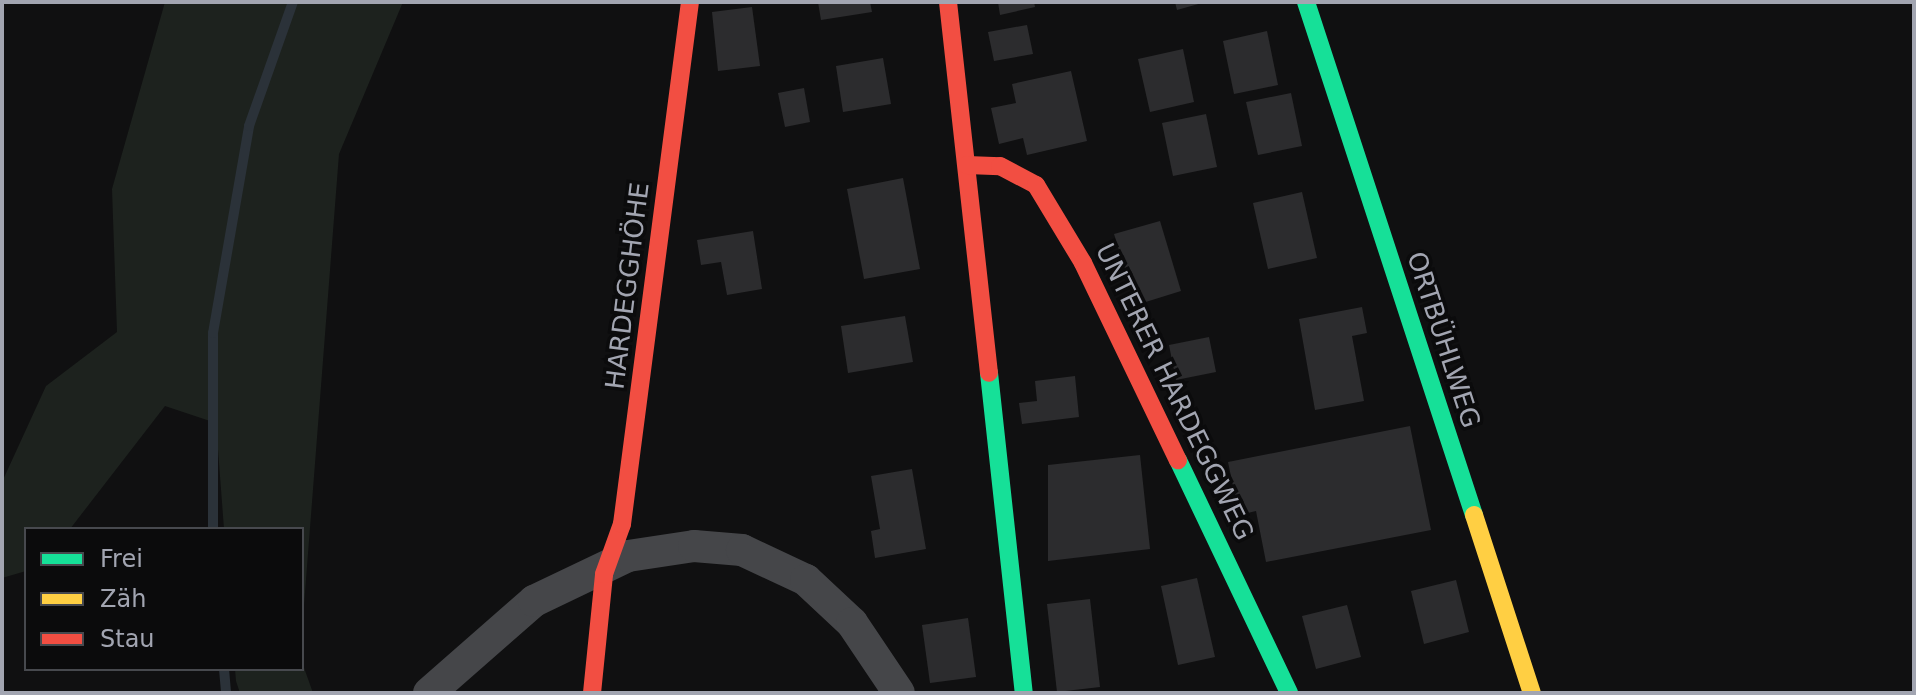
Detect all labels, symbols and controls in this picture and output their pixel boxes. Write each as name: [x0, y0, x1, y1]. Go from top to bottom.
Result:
street label: HARDEGGHÖHE: [600, 181, 656, 391]
street label: UNTERER HARDEGGWEG: [1089, 239, 1259, 545]
street label: ORTBÜHLWEG: [1400, 248, 1486, 432]
legend: [24, 527, 304, 671]
text: Frei: [100, 545, 143, 573]
text: Zäh: [100, 585, 146, 613]
text: Stau: [100, 625, 155, 653]

